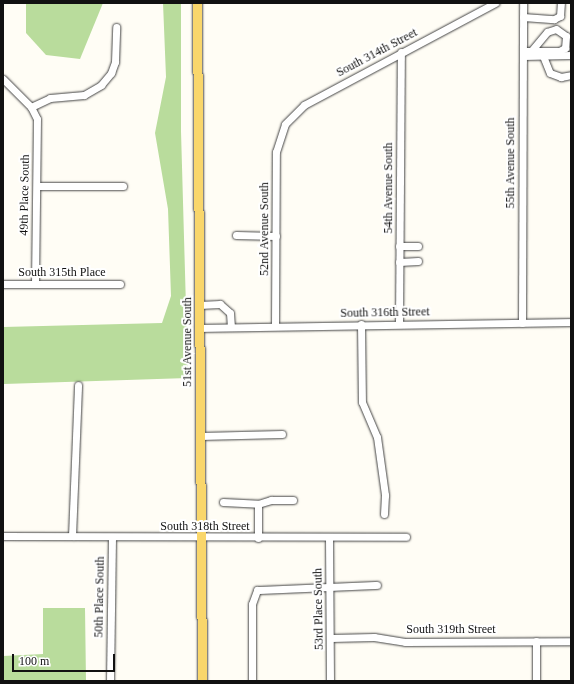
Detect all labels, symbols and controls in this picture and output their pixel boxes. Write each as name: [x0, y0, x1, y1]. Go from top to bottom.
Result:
street label: South 314th Street: [334, 26, 420, 80]
street label: 55th Avenue South: [504, 117, 518, 209]
street label: 54th Avenue South: [382, 142, 396, 234]
street label: 49th Place South: [17, 154, 33, 236]
street label: 52nd Avenue South: [258, 182, 272, 276]
street label: South 315th Place: [18, 266, 106, 280]
street label: 51st Avenue South: [181, 297, 195, 387]
street label: South 316th Street: [340, 305, 430, 321]
street label: South 318th Street: [160, 520, 250, 534]
street label: 50th Place South: [92, 556, 108, 638]
street label: 53rd Place South: [311, 568, 327, 650]
street label: South 319th Street: [406, 623, 496, 637]
scale bar: [14, 646, 117, 672]
text: 100 m: [19, 654, 49, 668]

